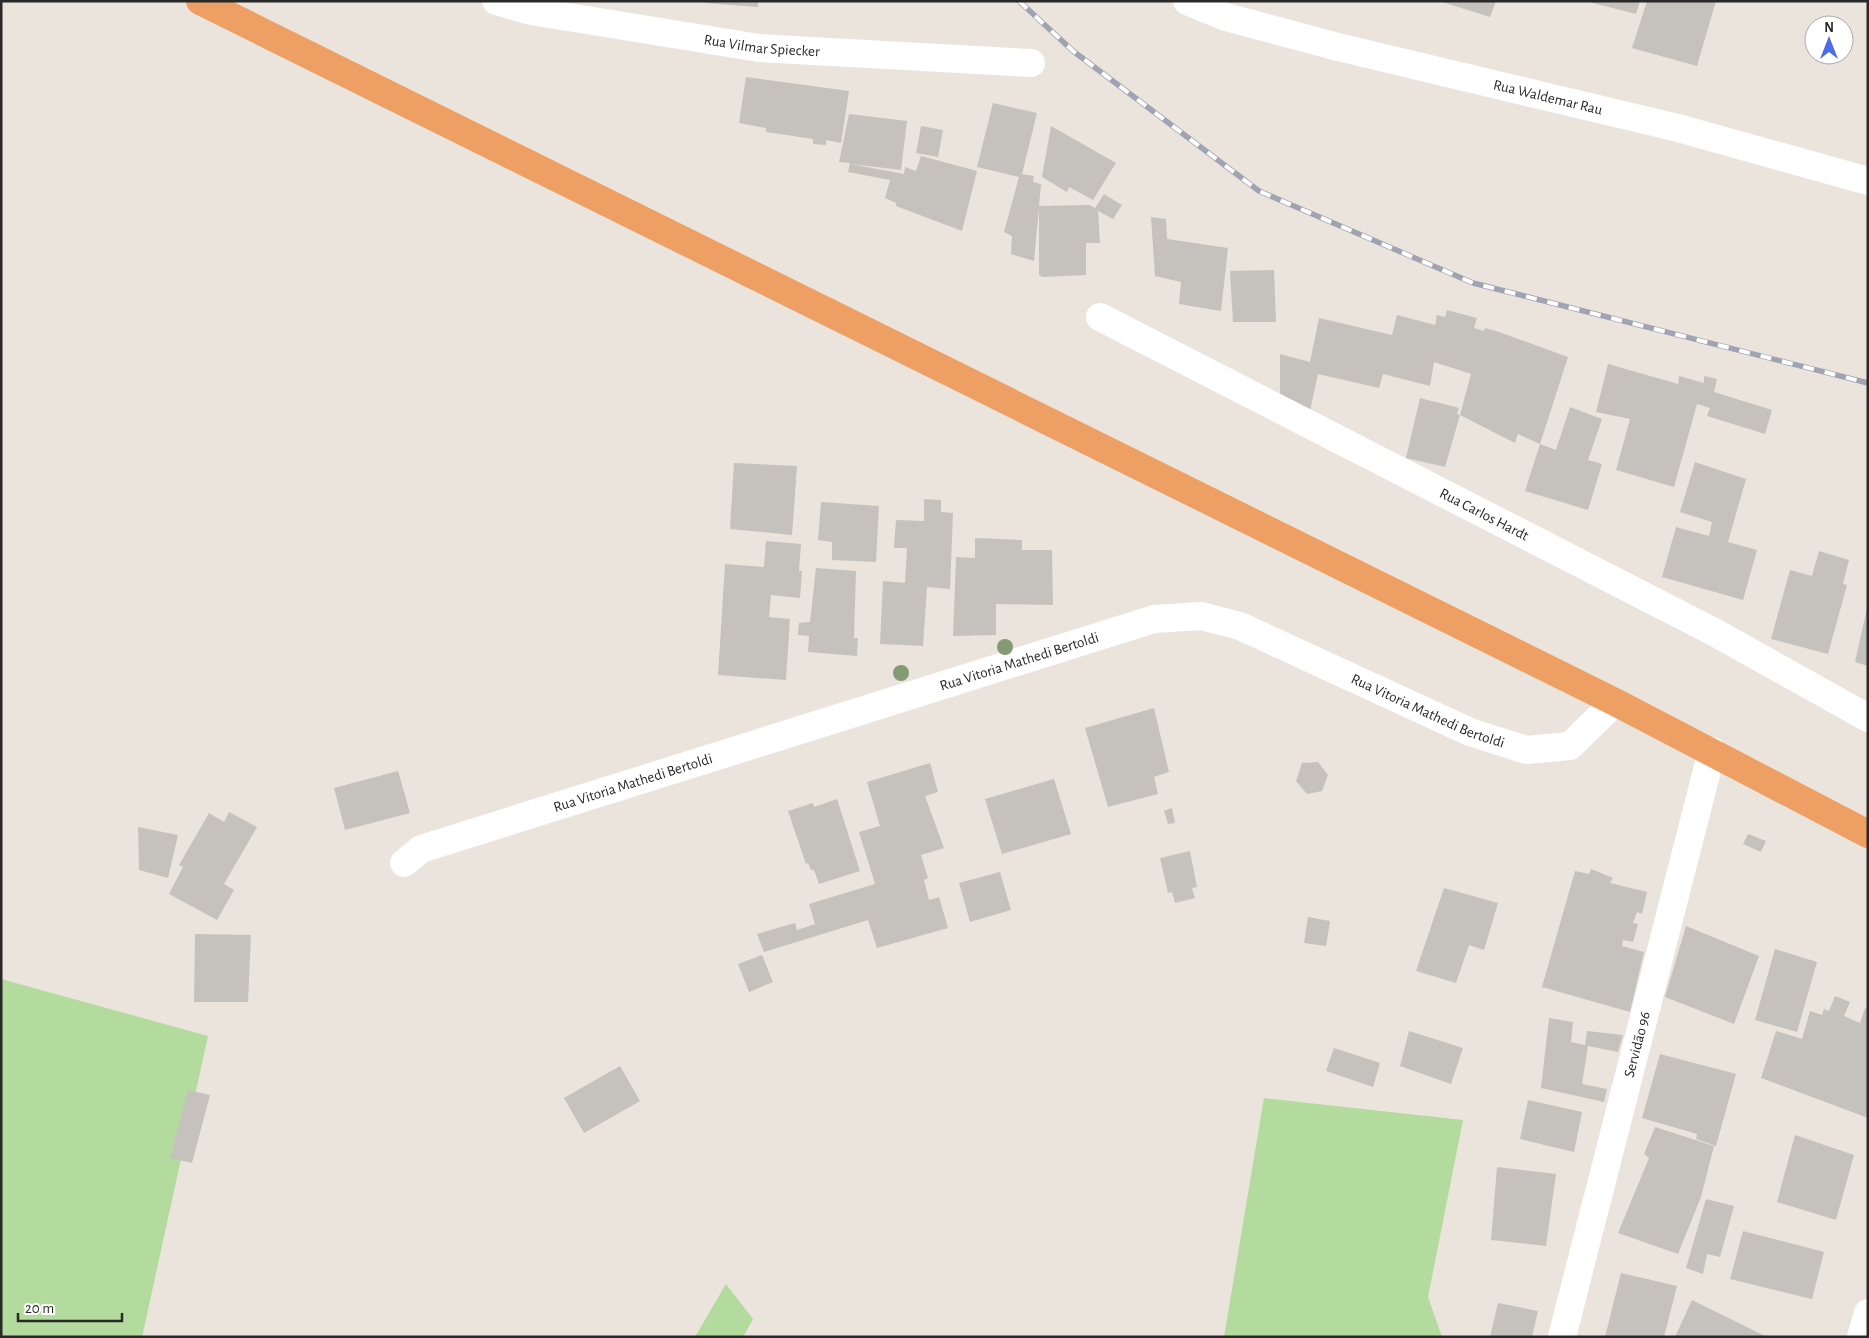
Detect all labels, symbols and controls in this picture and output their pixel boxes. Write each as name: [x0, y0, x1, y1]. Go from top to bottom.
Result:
north arrow: [1804, 15, 1854, 65]
text: N: [1824, 21, 1834, 35]
street label: Rua Vilmar Spiecker: [703, 32, 820, 59]
street label: Rua Waldemar Rau: [1492, 77, 1604, 118]
street label: Rua Carlos Hardt: [1437, 486, 1531, 544]
street label: Rua Vitoria Mathedi Bertoldi: [938, 630, 1101, 694]
street label: Rua Vitoria Mathedi Bertoldi: [1349, 671, 1506, 751]
street label: Rua Vitoria Mathedi Bertoldi: [552, 751, 714, 815]
street label: Servidão 96: [1622, 1010, 1653, 1079]
scale bar: [18, 1290, 121, 1322]
text: 20 m: [25, 1301, 54, 1316]

